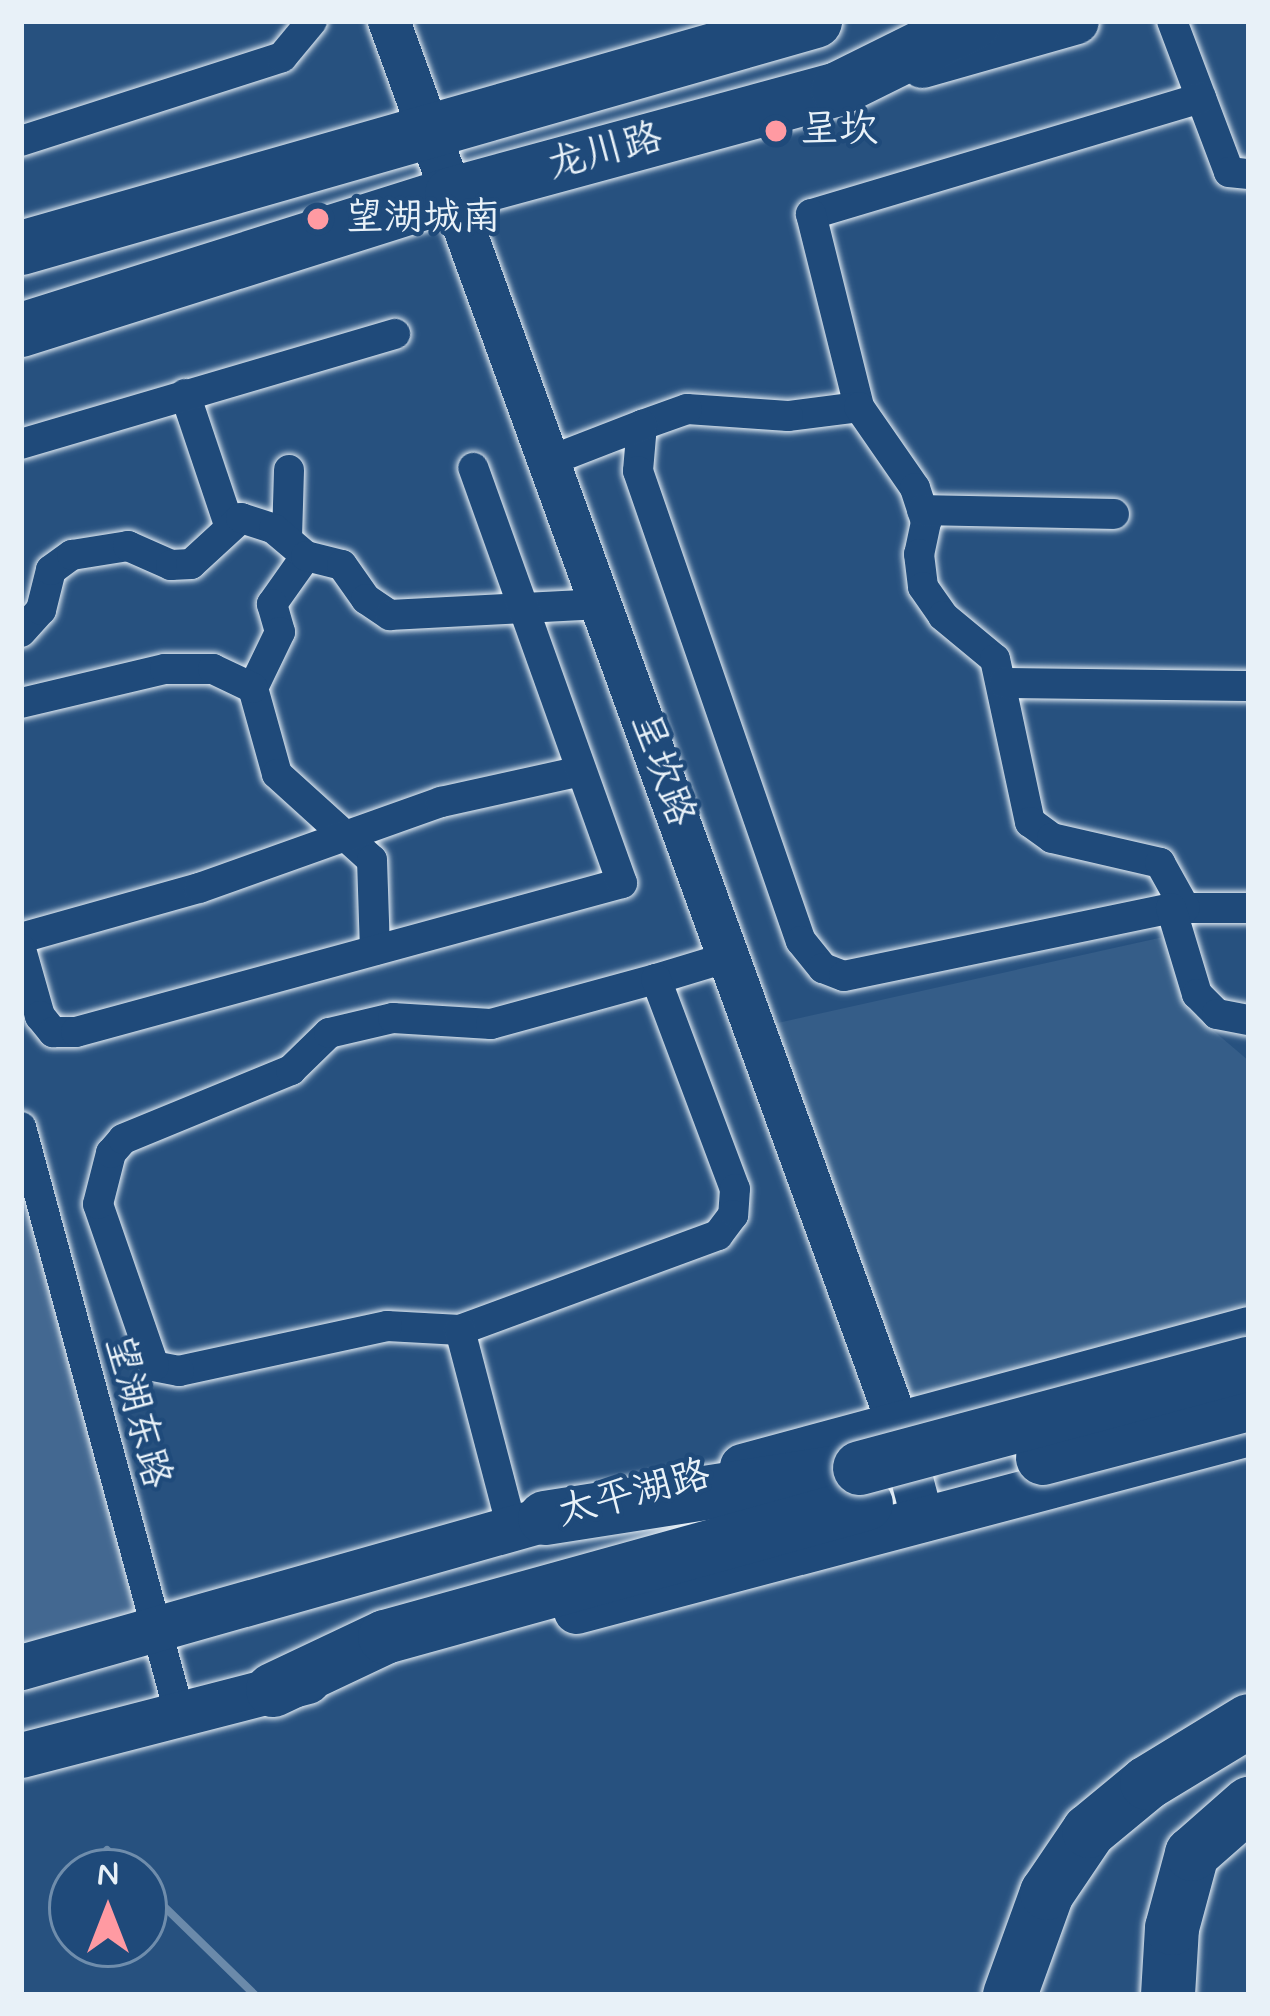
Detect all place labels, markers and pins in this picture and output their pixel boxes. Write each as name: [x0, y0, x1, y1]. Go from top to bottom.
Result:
place label: 呈坎: [800, 108, 878, 154]
marker: 呈坎: [763, 118, 789, 144]
place label: 望湖城南: [345, 196, 501, 242]
marker: 望湖城南: [302, 203, 334, 235]

